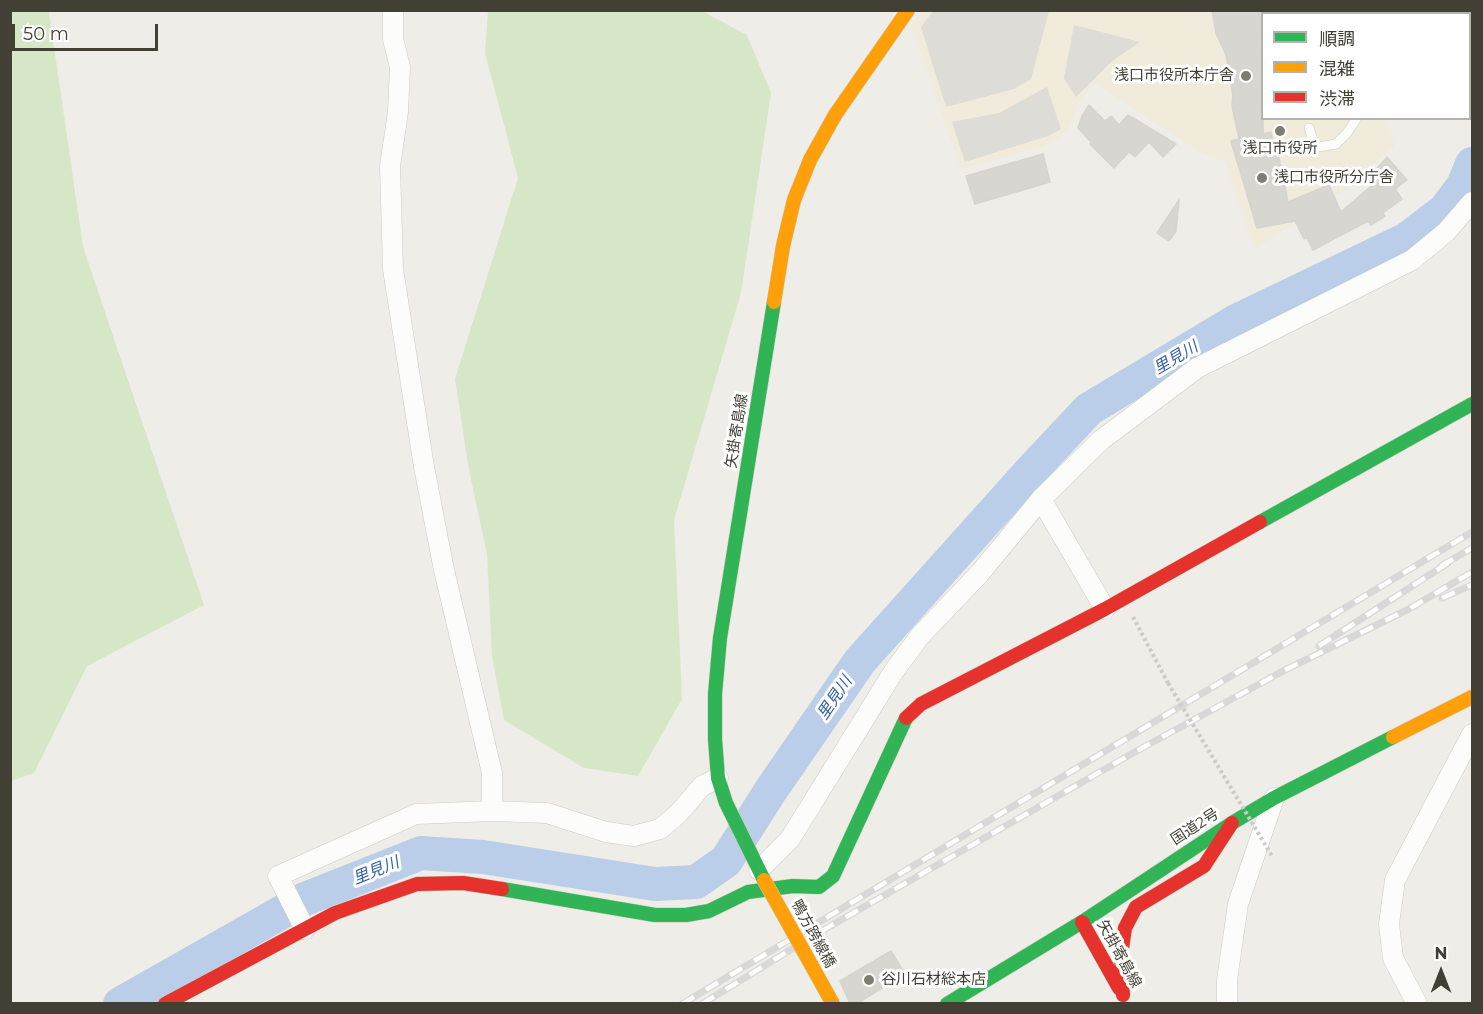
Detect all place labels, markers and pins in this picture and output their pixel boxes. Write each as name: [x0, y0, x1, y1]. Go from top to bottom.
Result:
place label: 浅口市役所本庁舎: [1114, 67, 1234, 85]
marker: 浅口市役所本庁舎: [1239, 69, 1253, 83]
marker: 浅口市役所: [1273, 124, 1287, 138]
place label: 浅口市役所: [1243, 140, 1317, 158]
place label: 浅口市役所分庁舎: [1274, 169, 1394, 187]
marker: 浅口市役所分庁舎: [1255, 171, 1269, 185]
place label: 谷川石材総本店: [881, 971, 986, 989]
marker: 谷川石材総本店: [862, 973, 876, 987]

